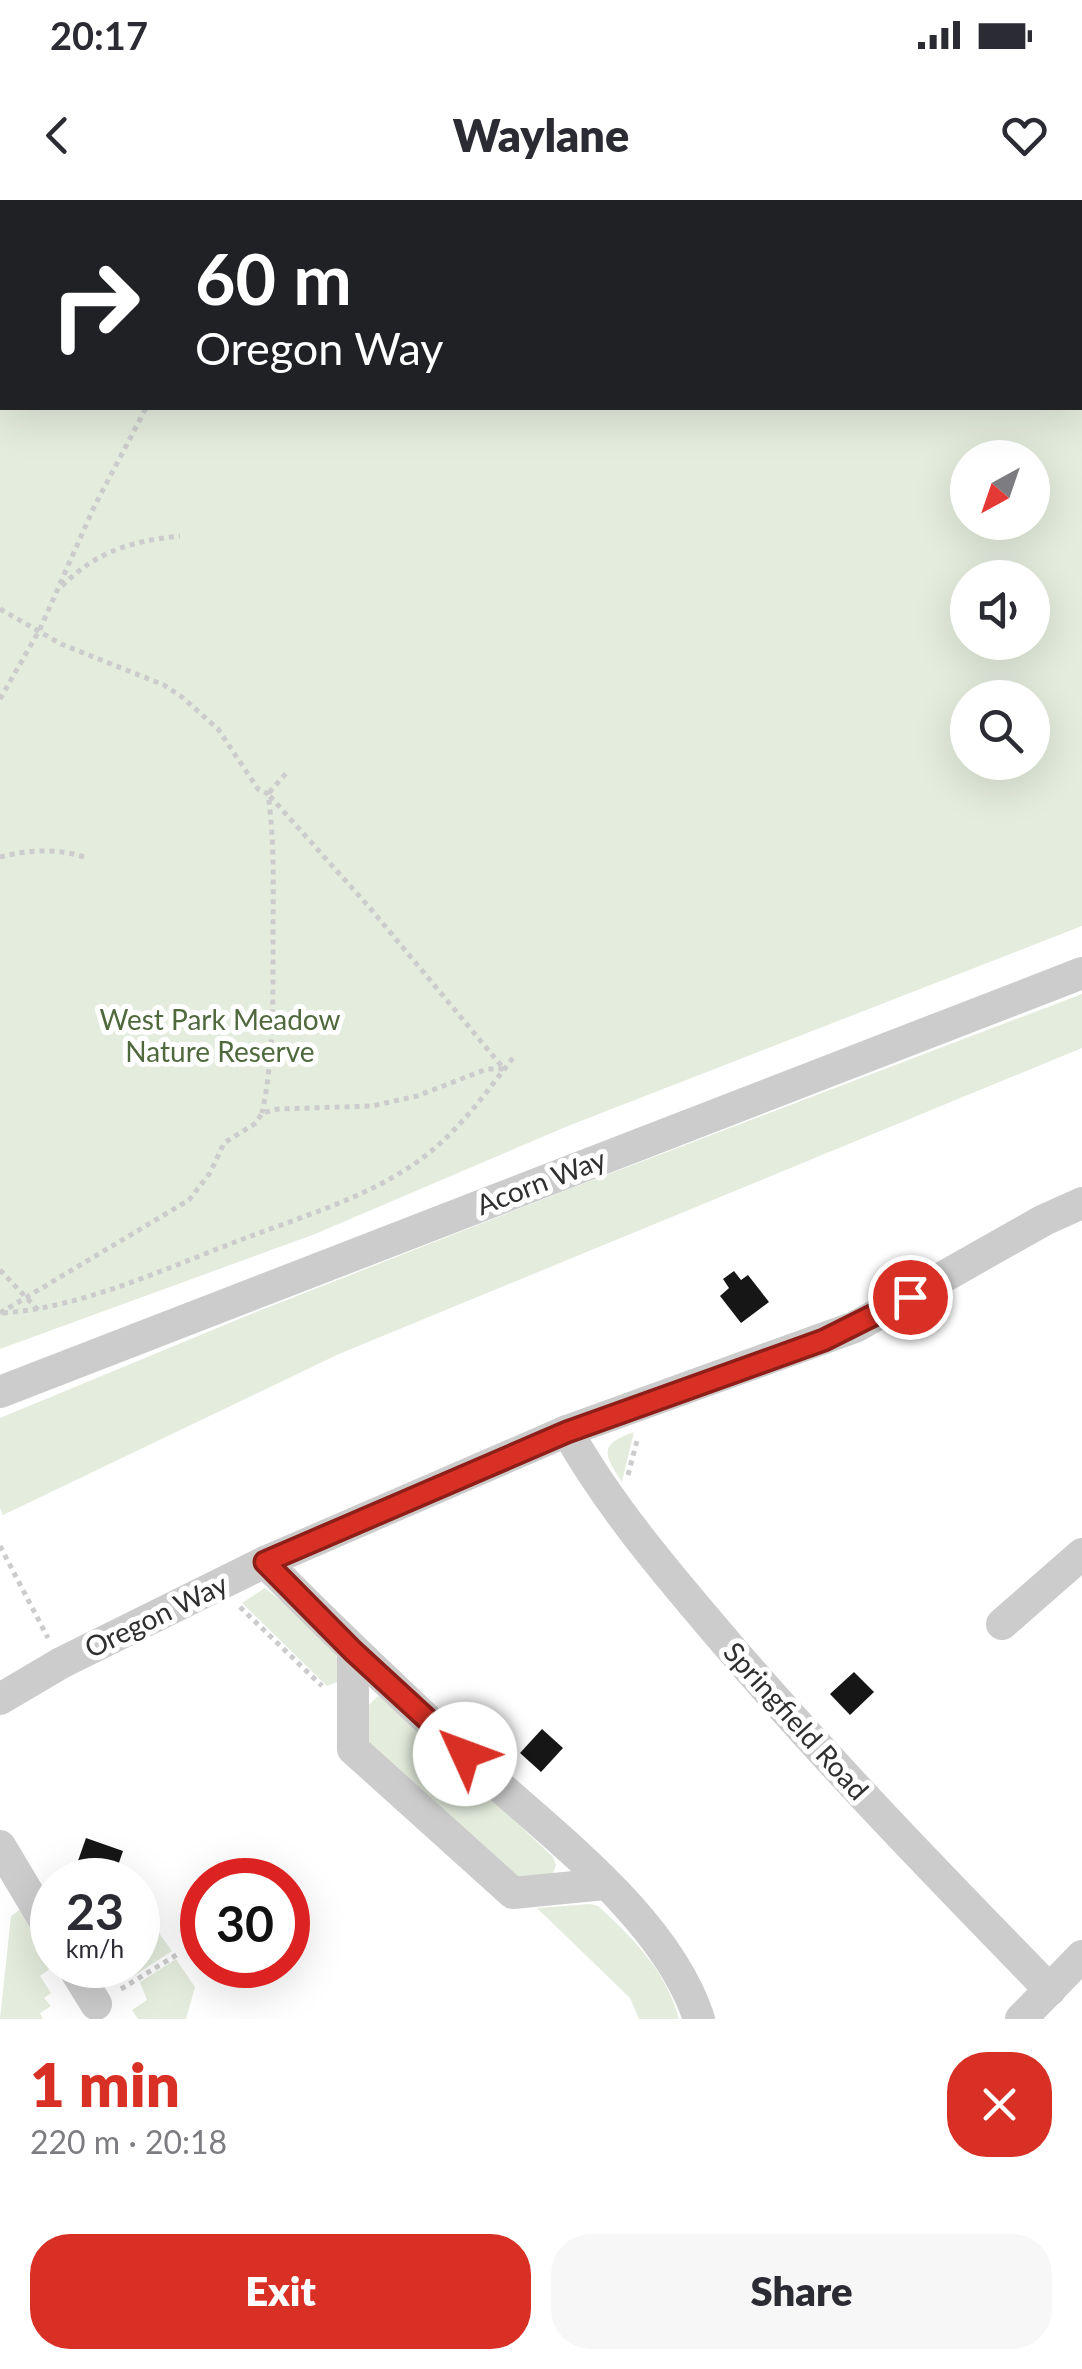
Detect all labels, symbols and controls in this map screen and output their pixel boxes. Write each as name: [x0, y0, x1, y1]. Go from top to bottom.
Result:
text: 20:17: [50, 12, 148, 58]
icon: back: [30, 108, 85, 163]
text: Waylane: [453, 108, 629, 162]
icon: heart: [997, 108, 1052, 163]
text: 60 m: [195, 236, 352, 320]
icon: right: [30, 240, 160, 370]
text: Oregon Way: [195, 321, 443, 375]
north arrow: [950, 440, 1050, 540]
map controls: [950, 440, 1050, 780]
button: sound: [950, 560, 1050, 660]
button: search: [950, 680, 1050, 780]
park label: West Park Meadow Nature Reserve: [100, 1002, 341, 1068]
street label: Acorn Way: [471, 1141, 611, 1221]
pin: [868, 1255, 953, 1340]
icon: arrive: [883, 1270, 938, 1325]
street label: Oregon Way: [79, 1566, 233, 1664]
street label: Springfield Road: [717, 1635, 876, 1806]
position arrow: [413, 1702, 517, 1806]
speed limit sign: 30: [180, 1858, 310, 1988]
text: 23: [66, 1881, 124, 1941]
text: km/h: [66, 1933, 124, 1963]
text: 1 min: [30, 2048, 180, 2120]
button: close: [947, 2052, 1052, 2157]
text: 220 m · 20:18: [30, 2122, 227, 2161]
button: Exit: [30, 2234, 531, 2349]
button: Share: [551, 2234, 1052, 2349]

